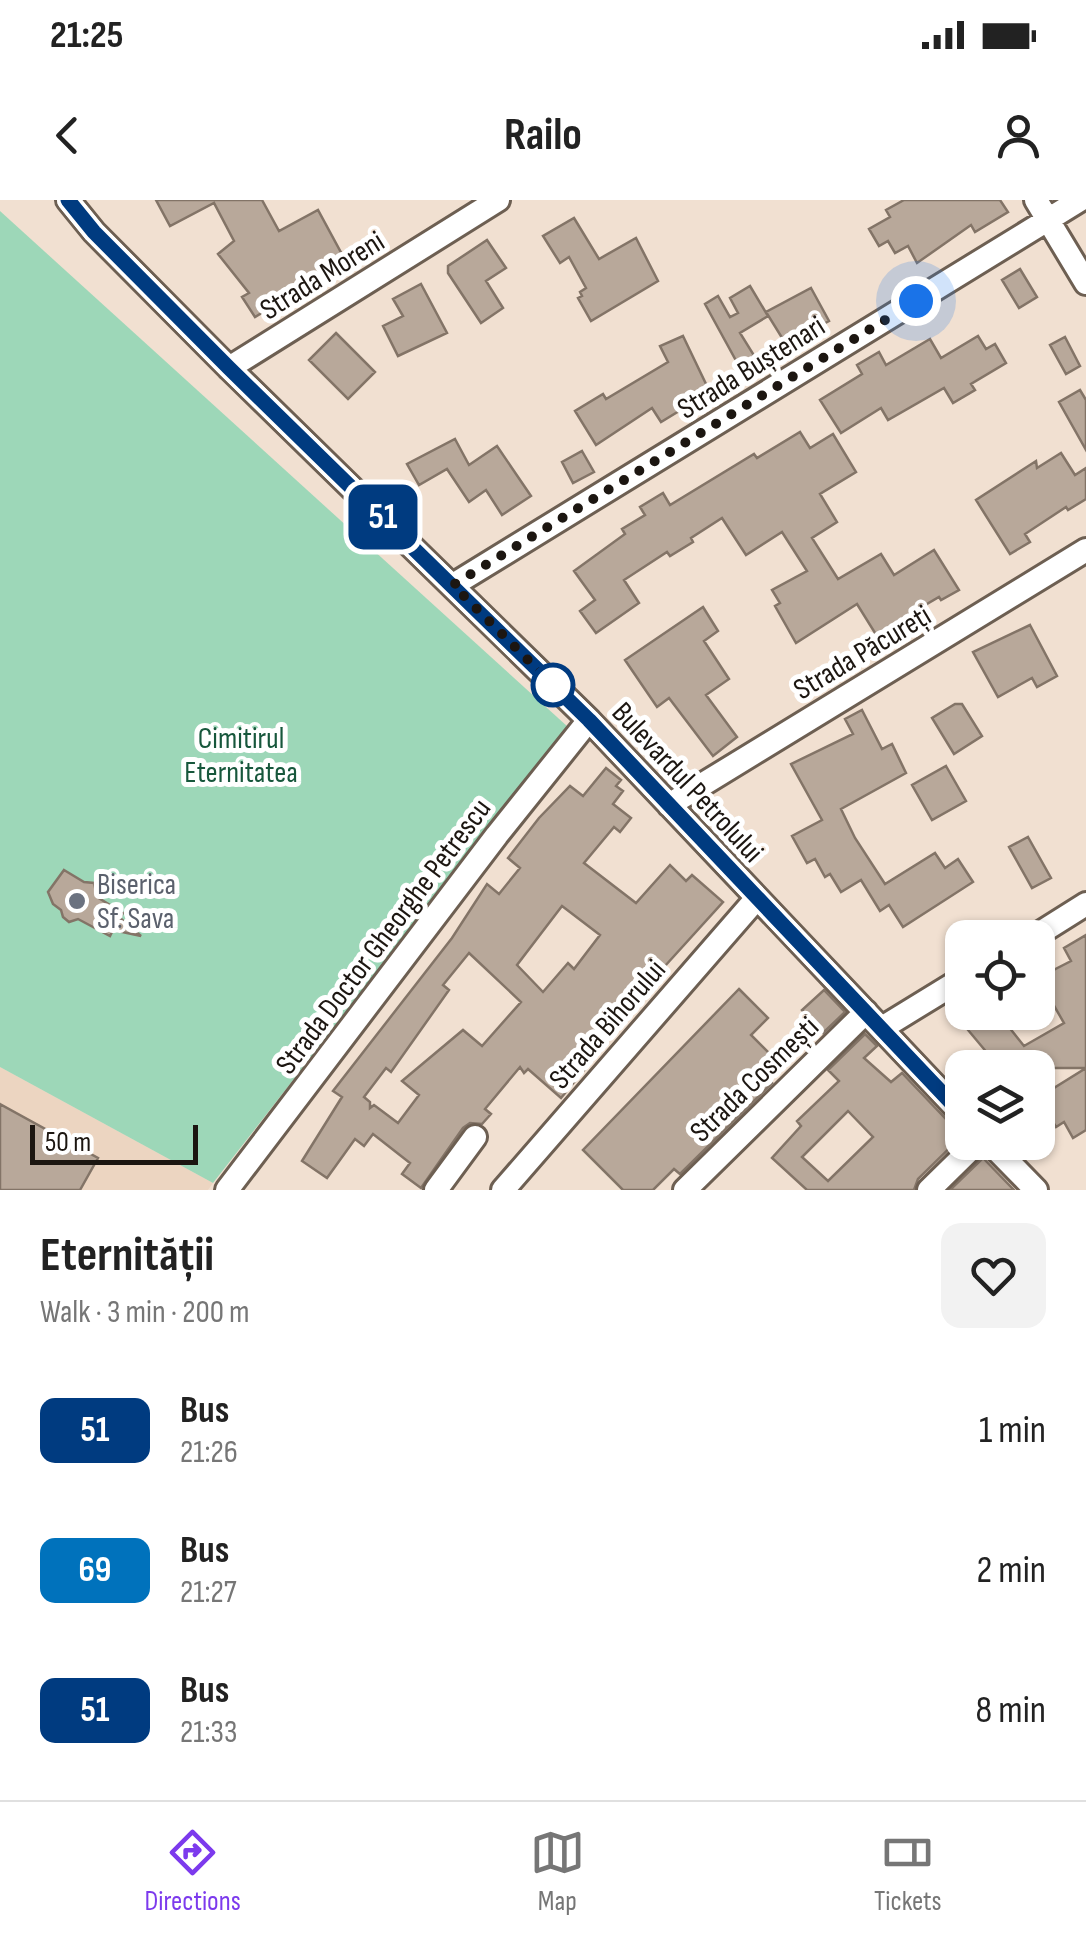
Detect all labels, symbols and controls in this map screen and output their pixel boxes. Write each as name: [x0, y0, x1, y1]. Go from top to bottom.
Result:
text: 21:25: [50, 13, 123, 58]
icon: back: [40, 108, 95, 163]
text: Railo: [504, 108, 582, 163]
icon: person: [991, 108, 1046, 163]
street label: Strada Moreni: [254, 224, 391, 328]
your location: [891, 276, 941, 326]
street label: Strada Buștenari: [671, 308, 832, 427]
line badge: 51: [338, 484, 428, 550]
text: 51: [368, 496, 398, 539]
street label: Strada Păcureți: [787, 598, 938, 708]
unlabelled marker: [532, 664, 574, 706]
street label: Bulevardul Petrolului: [604, 695, 771, 870]
park label: Cimitirul Eternitatea: [184, 721, 298, 791]
street label: Strada Doctor Gheorghe Petrescu: [269, 792, 499, 1081]
place label: Biserica Sf. Sava: [97, 867, 176, 937]
marker: Biserica Sf. Sava: [66, 890, 88, 912]
map controls: [945, 920, 1055, 1160]
button: locate: [945, 920, 1055, 1030]
street label: Strada Bihorului: [542, 953, 674, 1097]
street label: Strada Cosmești: [683, 1010, 826, 1150]
button: layers: [945, 1050, 1055, 1160]
scale bar: [30, 1120, 198, 1164]
text: 50 m: [45, 1126, 91, 1159]
button: heart: [941, 1223, 1046, 1328]
text: Eternității: [40, 1227, 214, 1284]
text: Walk · 3 min · 200 m: [40, 1293, 250, 1332]
text: Bus: [180, 1388, 229, 1433]
text: 1 min: [979, 1408, 1046, 1453]
text: 51: [80, 1409, 110, 1452]
text: 21:26: [180, 1433, 238, 1472]
text: Bus: [180, 1528, 229, 1573]
text: 2 min: [977, 1548, 1046, 1593]
text: 69: [79, 1549, 111, 1592]
text: 21:27: [180, 1573, 237, 1612]
text: Bus: [180, 1668, 229, 1713]
text: 8 min: [976, 1688, 1046, 1733]
text: 51: [80, 1689, 110, 1732]
text: 21:33: [180, 1713, 237, 1752]
tab: Directions: [145, 1825, 241, 1918]
tab: Map: [530, 1825, 585, 1918]
tab: Tickets: [874, 1825, 941, 1918]

